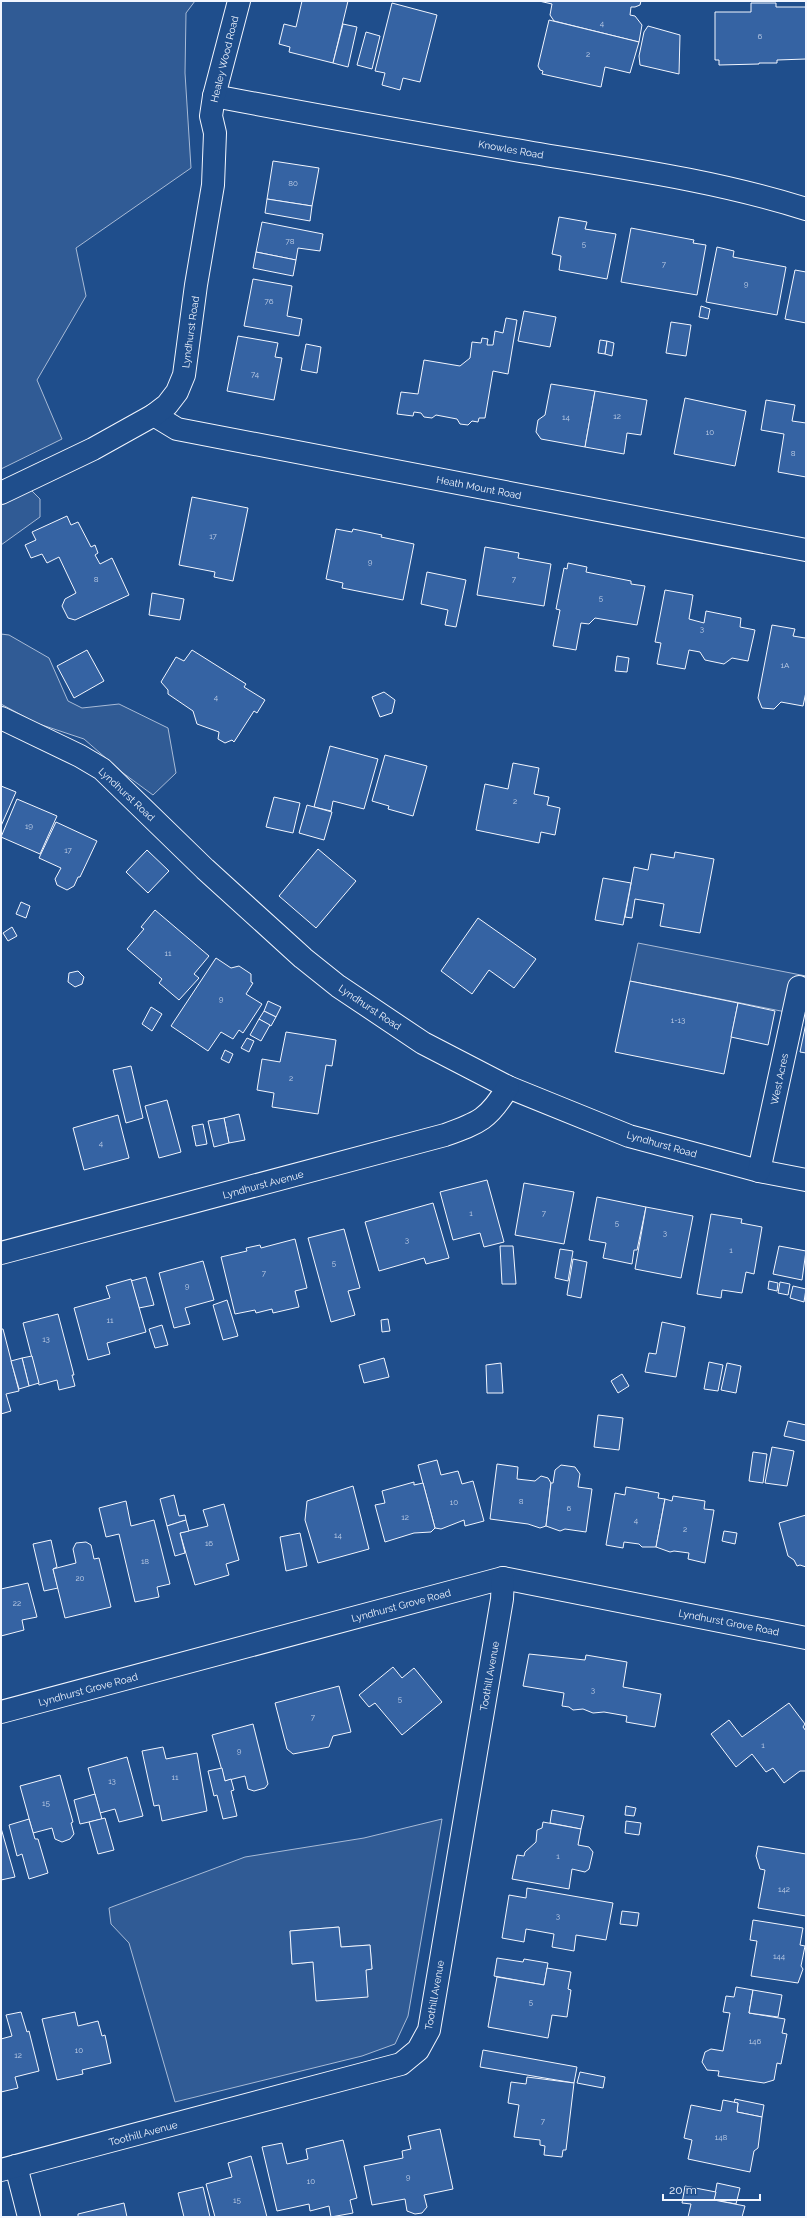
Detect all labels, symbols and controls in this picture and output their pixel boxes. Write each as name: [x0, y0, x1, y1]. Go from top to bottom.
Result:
street label: Healey Wood Road: [208, 15, 241, 104]
house number: 4: [600, 18, 605, 28]
house number: 6: [758, 31, 763, 41]
house number: 2: [586, 49, 590, 59]
street label: Knowles Road: [477, 138, 544, 161]
house number: 80: [288, 178, 298, 188]
house number: 78: [285, 236, 295, 246]
house number: 5: [582, 239, 587, 249]
house number: 7: [662, 259, 667, 269]
house number: 9: [744, 279, 749, 289]
street label: Lyndhurst Road: [180, 295, 201, 369]
house number: 76: [264, 296, 274, 306]
house number: 74: [251, 369, 260, 379]
house number: 12: [613, 411, 621, 421]
house number: 14: [562, 412, 571, 422]
house number: 10: [706, 427, 714, 437]
house number: 8: [791, 448, 796, 458]
street label: Heath Mount Road: [435, 474, 522, 501]
house number: 17: [209, 531, 218, 541]
house number: 9: [368, 557, 373, 567]
house number: 8: [94, 574, 99, 584]
house number: 7: [512, 574, 517, 584]
house number: 5: [599, 593, 604, 603]
house number: 3: [700, 624, 704, 634]
house number: 1A: [781, 660, 790, 670]
house number: 4: [214, 692, 219, 702]
street label: Lyndhurst Road: [96, 766, 157, 823]
house number: 2: [513, 796, 517, 806]
house number: 19: [25, 821, 33, 831]
house number: 17: [64, 845, 73, 855]
house number: 11: [165, 948, 172, 958]
street label: Lyndhurst Road: [337, 983, 403, 1032]
house number: 9: [219, 994, 224, 1004]
house number: 1-13: [671, 1015, 685, 1025]
street label: West Acres: [769, 1052, 790, 1106]
house number: 2: [289, 1073, 293, 1083]
street label: Lyndhurst Road: [626, 1129, 698, 1160]
house number: 4: [99, 1138, 104, 1148]
street label: Lyndhurst Avenue: [221, 1168, 305, 1201]
house number: 1: [469, 1208, 473, 1218]
house number: 7: [542, 1208, 547, 1218]
house number: 5: [615, 1218, 620, 1228]
house number: 3: [663, 1228, 667, 1238]
house number: 3: [405, 1235, 409, 1245]
house number: 1: [729, 1245, 733, 1255]
house number: 5: [332, 1258, 337, 1268]
house number: 7: [262, 1268, 267, 1278]
house number: 9: [185, 1281, 190, 1291]
house number: 11: [107, 1315, 114, 1325]
house number: 13: [42, 1334, 50, 1344]
house number: 8: [519, 1496, 524, 1506]
house number: 10: [450, 1497, 458, 1507]
house number: 6: [567, 1503, 572, 1513]
house number: 12: [401, 1512, 409, 1522]
house number: 4: [634, 1515, 639, 1525]
house number: 2: [683, 1524, 687, 1534]
house number: 14: [334, 1530, 343, 1540]
house number: 16: [205, 1538, 213, 1548]
house number: 18: [141, 1556, 149, 1566]
house number: 20: [75, 1573, 85, 1583]
street label: Lyndhurst Grove Road: [350, 1587, 452, 1624]
house number: 22: [13, 1598, 21, 1608]
street label: Lyndhurst Grove Road: [678, 1607, 780, 1638]
street label: Toothill Avenue: [478, 1640, 501, 1712]
street label: Lyndhurst Grove Road: [37, 1671, 139, 1708]
house number: 3: [591, 1685, 595, 1695]
house number: 5: [398, 1694, 403, 1704]
house number: 7: [311, 1712, 316, 1722]
house number: 1: [761, 1740, 765, 1750]
house number: 9: [237, 1746, 242, 1756]
house number: 11: [172, 1772, 179, 1782]
house number: 13: [108, 1776, 116, 1786]
house number: 15: [42, 1798, 51, 1808]
house number: 1: [556, 1851, 560, 1861]
house number: 142: [778, 1884, 790, 1894]
house number: 3: [556, 1911, 560, 1921]
house number: 144: [773, 1951, 786, 1961]
street label: Toothill Avenue: [423, 1959, 446, 2031]
house number: 5: [529, 1997, 534, 2007]
house number: 146: [749, 2036, 761, 2046]
house number: 10: [75, 2045, 83, 2055]
house number: 12: [14, 2050, 22, 2060]
house number: 7: [541, 2116, 546, 2126]
street label: Toothill Avenue: [108, 2119, 179, 2148]
house number: 148: [715, 2132, 728, 2142]
house number: 9: [406, 2172, 411, 2182]
house number: 10: [307, 2176, 315, 2186]
scale bar: [663, 2176, 760, 2202]
text: 20 m: [669, 2183, 697, 2197]
house number: 15: [233, 2195, 242, 2205]

